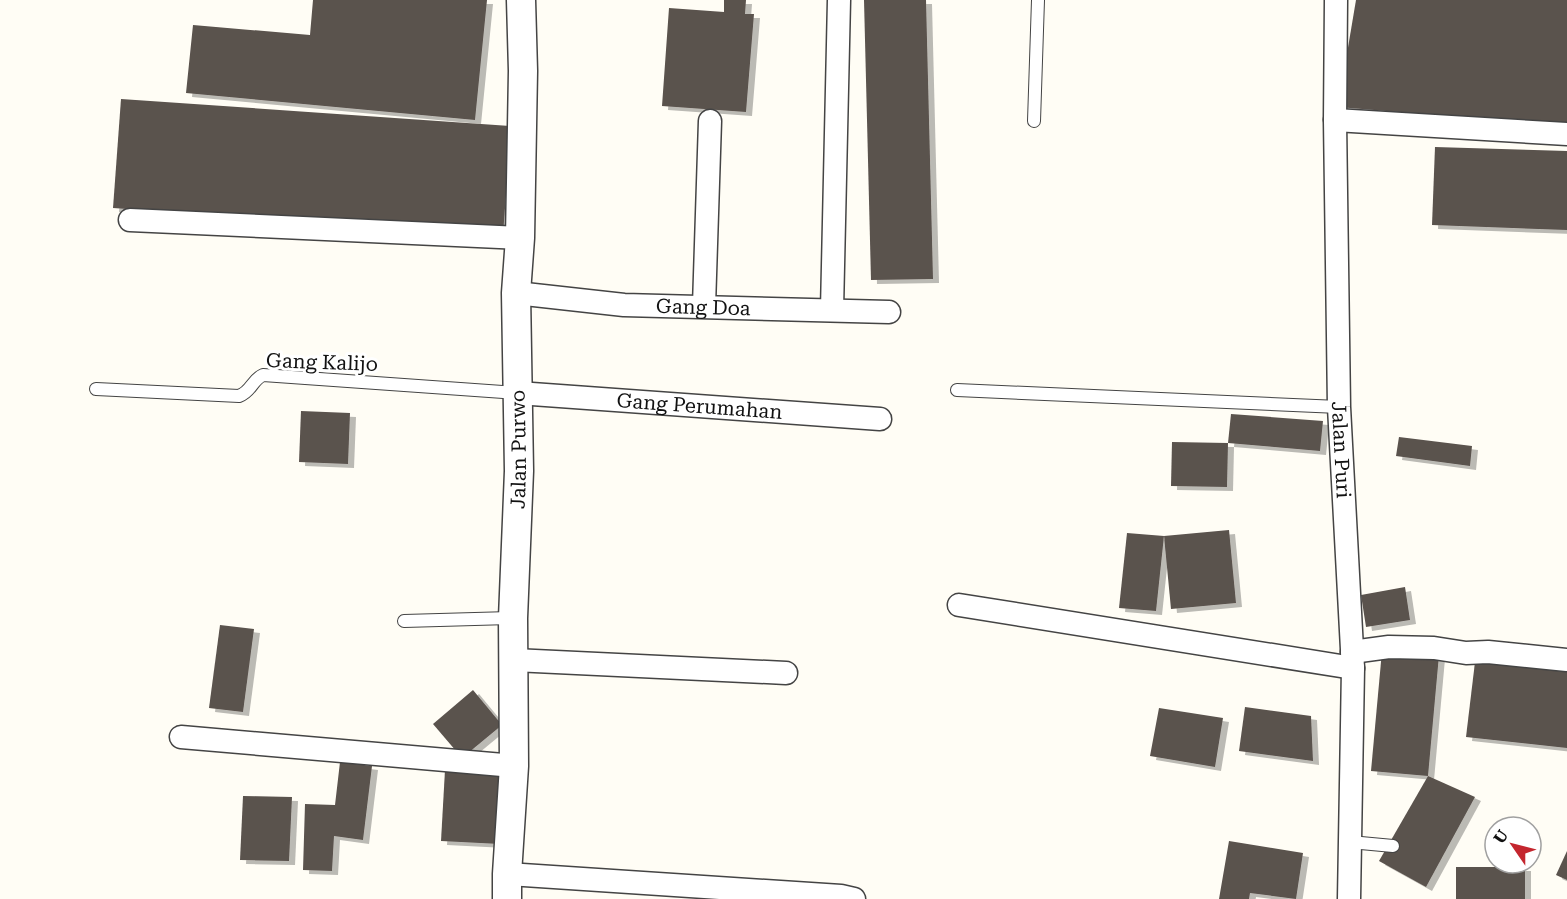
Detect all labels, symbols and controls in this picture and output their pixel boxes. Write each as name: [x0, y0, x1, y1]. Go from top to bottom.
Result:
street label: Gang Doa: [656, 294, 751, 320]
street label: Gang Kalijo: [266, 348, 378, 376]
street label: Gang Perumahan: [616, 388, 783, 424]
street label: Jalan Purwo: [505, 390, 531, 509]
street label: Jalan Puri: [1327, 401, 1356, 499]
north arrow: [1483, 815, 1543, 875]
text: U: [1490, 826, 1512, 847]

